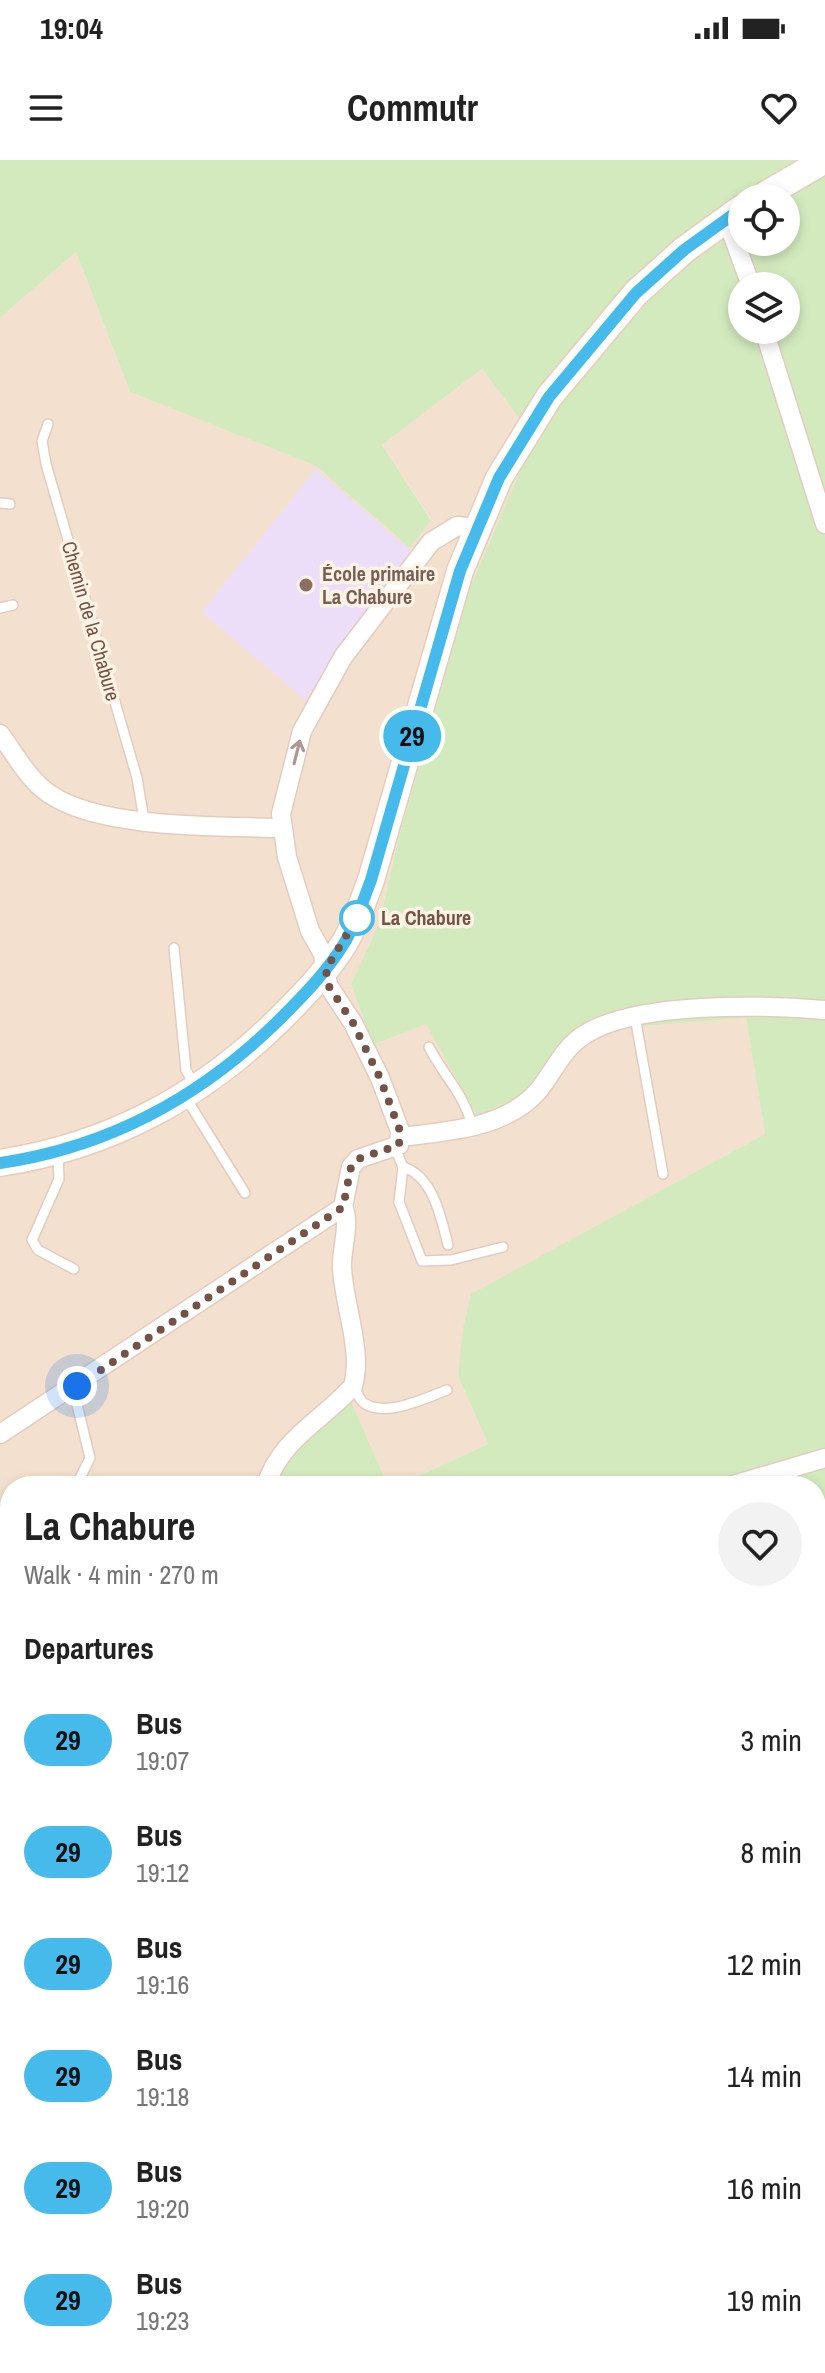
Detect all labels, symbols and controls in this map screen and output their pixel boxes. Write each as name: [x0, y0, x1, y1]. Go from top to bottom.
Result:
text: 19:04: [40, 8, 103, 48]
text: Commutr: [347, 84, 478, 132]
icon: menu: [24, 86, 68, 130]
icon: heart: [757, 86, 801, 130]
map controls: [728, 184, 800, 344]
button: locate: [728, 184, 800, 256]
button: layers: [728, 272, 800, 344]
street label: Chemin de la Chabure: [56, 538, 127, 704]
place label: École primaire La Chabure: [322, 560, 435, 610]
marker: École primaire La Chabure: [297, 576, 315, 594]
line badge: 29: [376, 710, 448, 762]
text: 29: [399, 717, 425, 755]
one-way arrow: [290, 739, 305, 765]
marker: La Chabure: [340, 901, 374, 935]
place label: La Chabure: [381, 904, 471, 931]
your location: [57, 1366, 97, 1406]
text: La Chabure: [24, 1501, 195, 1552]
button: heart: [718, 1502, 802, 1586]
text: Walk · 4 min · 270 m: [24, 1557, 219, 1592]
text: Departures: [24, 1628, 154, 1668]
text: Bus: [136, 1703, 182, 1743]
text: 3 min: [740, 1720, 802, 1760]
text: 29: [55, 1721, 81, 1759]
text: 19:07: [136, 1743, 189, 1778]
text: Bus: [136, 1815, 182, 1855]
text: 8 min: [740, 1832, 802, 1872]
text: 29: [55, 1833, 81, 1871]
text: 19:12: [136, 1855, 189, 1890]
text: Bus: [136, 1927, 182, 1967]
text: 12 min: [727, 1944, 802, 1984]
text: 29: [55, 1945, 81, 1983]
text: 19:16: [136, 1967, 189, 2002]
text: Bus: [136, 2039, 182, 2079]
text: 14 min: [727, 2056, 802, 2096]
text: 29: [55, 2057, 81, 2095]
text: 19:18: [136, 2079, 189, 2114]
text: Bus: [136, 2151, 182, 2191]
text: 16 min: [727, 2168, 802, 2208]
text: 29: [55, 2169, 81, 2207]
text: 19:20: [136, 2191, 189, 2226]
text: Bus: [136, 2263, 182, 2303]
text: 19 min: [727, 2280, 802, 2320]
text: 29: [55, 2281, 81, 2319]
text: 19:23: [136, 2303, 189, 2338]

